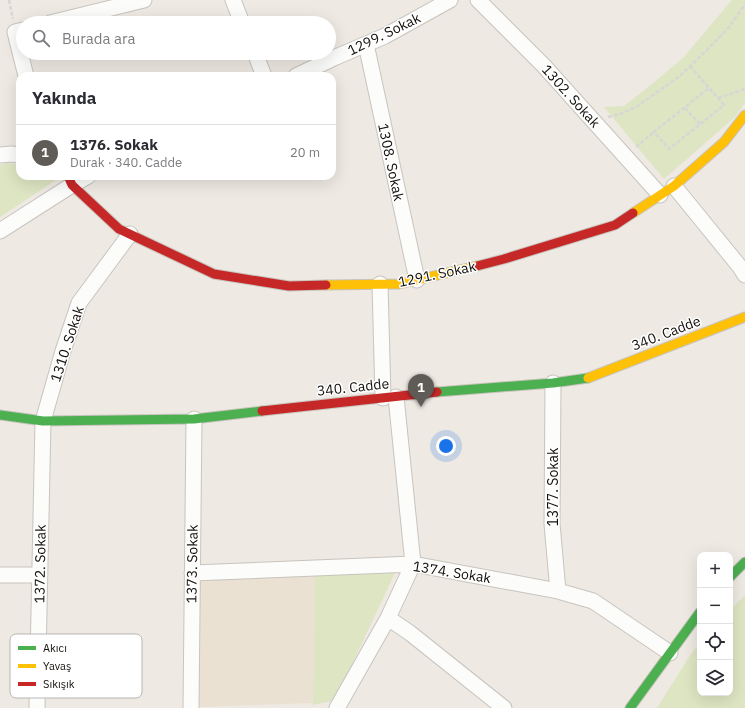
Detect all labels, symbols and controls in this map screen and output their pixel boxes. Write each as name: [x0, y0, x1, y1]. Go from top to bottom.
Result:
street label: 1299. Sokak: [345, 8, 424, 59]
search box: [16, 16, 336, 60]
icon: search: [30, 27, 52, 49]
text: Burada ara: [62, 29, 136, 48]
street label: 1302. Sokak: [538, 61, 604, 132]
text: Yakında: [32, 87, 96, 109]
street label: 1308. Sokak: [374, 122, 408, 203]
text: 1376. Sokak: [70, 135, 158, 154]
text: 1: [41, 144, 49, 161]
text: 20 m: [290, 144, 320, 161]
text: Durak · 340. Cadde: [70, 154, 182, 171]
street label: 1291. Sokak: [397, 257, 478, 291]
street label: 1310. Sokak: [46, 303, 88, 384]
street label: 340. Cadde: [629, 312, 703, 354]
street label: 340. Cadde: [316, 374, 390, 400]
pin: 1: [408, 374, 434, 407]
your location: [436, 436, 456, 456]
street label: 1377. Sokak: [544, 447, 562, 526]
street label: 1372. Sokak: [30, 524, 50, 604]
street label: 1373. Sokak: [182, 524, 202, 604]
map controls: [697, 552, 733, 696]
button: +: [697, 552, 733, 588]
street label: 1374. Sokak: [412, 557, 493, 587]
button: −: [697, 588, 733, 624]
button: locate: [697, 624, 733, 660]
legend: [10, 634, 142, 698]
text: Akıcı: [43, 641, 67, 655]
text: Yavaş: [43, 659, 71, 673]
button: layers: [697, 660, 733, 696]
text: Sıkışık: [43, 677, 75, 691]

